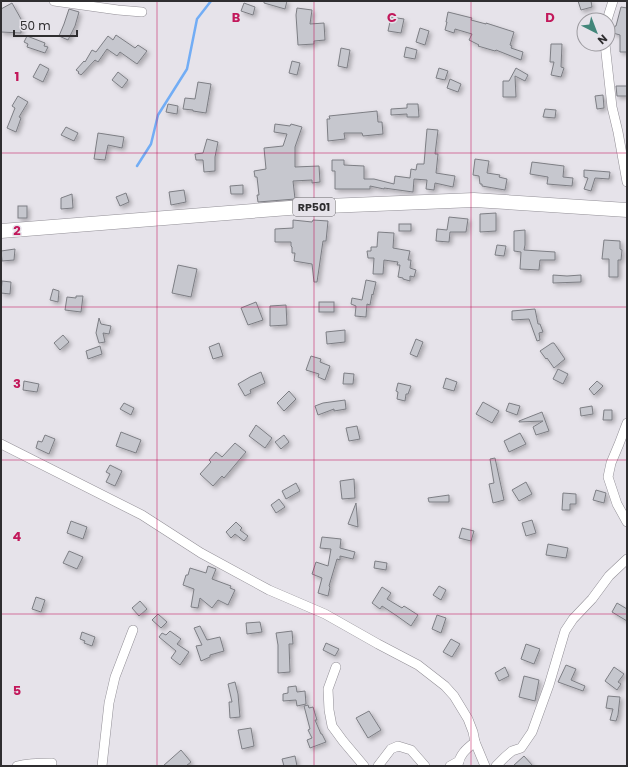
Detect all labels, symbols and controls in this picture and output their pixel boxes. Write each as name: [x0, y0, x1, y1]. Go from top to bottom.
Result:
text: B: [232, 8, 241, 27]
text: C: [387, 8, 397, 27]
text: D: [545, 8, 555, 27]
scale bar: [14, 12, 77, 38]
north arrow: [576, 12, 616, 52]
text: 50 m: [20, 17, 51, 34]
text: N: [594, 31, 611, 48]
text: 1: [15, 67, 19, 86]
road number: RP501: [293, 198, 335, 216]
text: 2: [13, 221, 21, 240]
text: 3: [13, 374, 21, 393]
text: 4: [13, 527, 22, 546]
text: 5: [13, 681, 21, 700]

